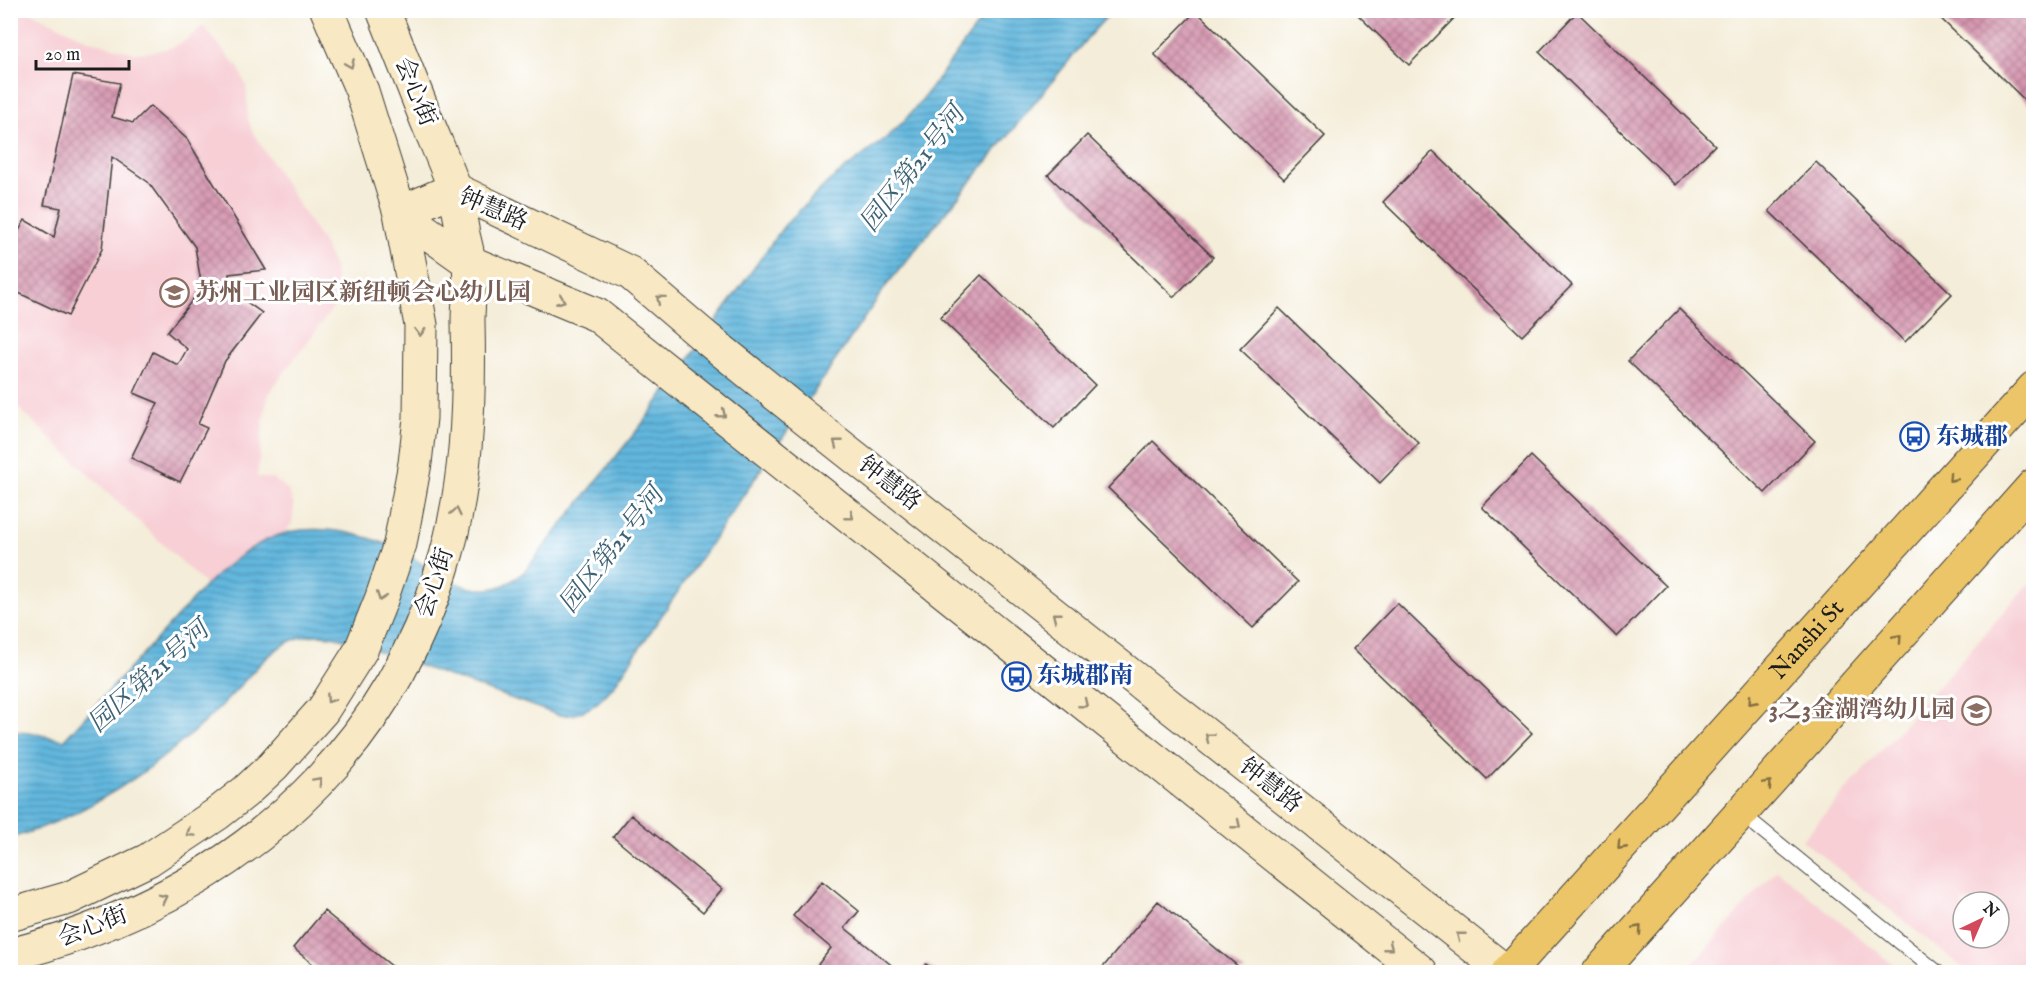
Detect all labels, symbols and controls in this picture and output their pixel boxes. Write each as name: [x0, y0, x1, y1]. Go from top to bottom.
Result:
scale bar: [36, 33, 129, 71]
text: 20 m: [45, 44, 80, 67]
street label: 会心街: [387, 53, 443, 131]
one-way arrow: [343, 58, 355, 69]
water label: 园区第21号河: [853, 96, 975, 239]
street label: 钟慧路: [454, 182, 532, 238]
school or university icon: 苏州工业园区新纽顿会心幼儿园: [158, 277, 190, 309]
place label: 苏州工业园区新纽顿会心幼儿园: [195, 278, 531, 309]
one-way arrow: [554, 293, 565, 305]
one-way arrow: [656, 295, 667, 306]
one-way arrow: [414, 328, 426, 337]
one-way arrow: [715, 406, 726, 417]
bus stop icon: 东城郡: [1899, 421, 1931, 453]
place label: 东城郡: [1936, 422, 2008, 453]
one-way arrow: [833, 439, 844, 450]
street label: 钟慧路: [851, 450, 927, 518]
one-way arrow: [1948, 471, 1959, 482]
water label: 园区第21号河: [552, 477, 674, 620]
one-way arrow: [448, 507, 461, 517]
one-way arrow: [843, 509, 854, 520]
street label: 会心街: [409, 544, 461, 622]
one-way arrow: [376, 591, 389, 602]
street label: Nanshi St: [1763, 594, 1851, 686]
water label: 园区第21号河: [82, 611, 219, 740]
one-way arrow: [1052, 613, 1063, 624]
one-way arrow: [1891, 634, 1902, 645]
bus stop icon: 东城郡南: [1000, 660, 1032, 692]
place label: 东城郡南: [1037, 661, 1133, 692]
one-way arrow: [326, 693, 337, 704]
one-way arrow: [1748, 694, 1759, 705]
school or university icon: 3之3金湖湾幼儿园: [1960, 694, 1992, 726]
place label: 3之3金湖湾幼儿园: [1769, 695, 1955, 726]
one-way arrow: [1078, 696, 1089, 707]
one-way arrow: [1204, 734, 1215, 745]
street label: 钟慧路: [1232, 752, 1308, 820]
one-way arrow: [311, 777, 322, 788]
one-way arrow: [1761, 780, 1772, 791]
one-way arrow: [1230, 818, 1241, 829]
one-way arrow: [185, 826, 196, 837]
one-way arrow: [1617, 839, 1628, 850]
north arrow: [1951, 890, 2011, 950]
one-way arrow: [157, 894, 167, 905]
text: N: [1977, 898, 2002, 923]
street label: 会心街: [54, 900, 132, 954]
one-way arrow: [1631, 925, 1642, 936]
one-way arrow: [1456, 933, 1467, 944]
one-way arrow: [1382, 939, 1393, 950]

